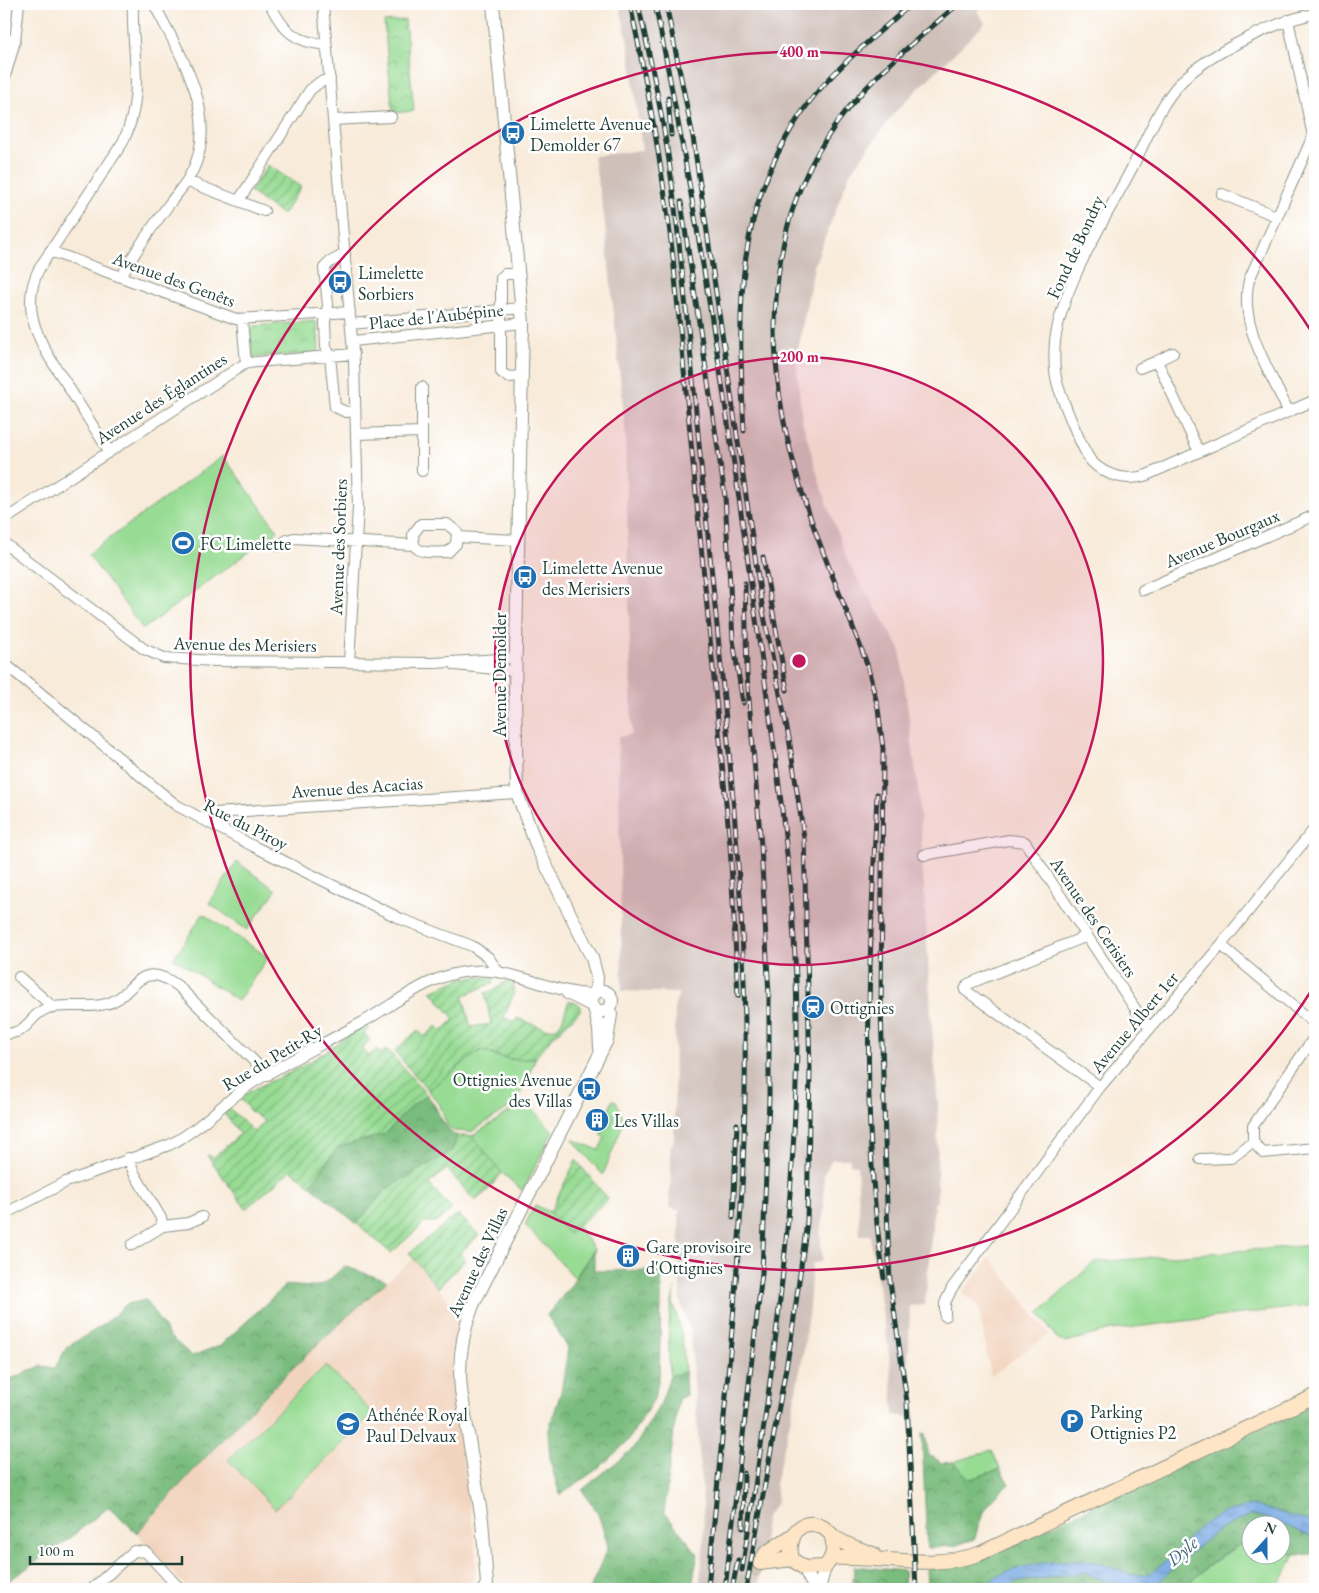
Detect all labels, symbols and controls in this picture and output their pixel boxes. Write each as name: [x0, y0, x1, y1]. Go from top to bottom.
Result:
text: 400 m: [779, 42, 819, 61]
place label: Limelette Avenue Demolder 67: [530, 112, 651, 156]
bus stop icon: Limelette Avenue Demolder 67: [500, 120, 526, 146]
street label: Fond de Bondry: [1041, 192, 1109, 302]
street label: Avenue des Genêts: [109, 246, 239, 312]
place label: Limelette Sorbiers: [358, 261, 424, 305]
bus stop icon: Limelette Sorbiers: [327, 269, 353, 295]
street label: Place de l'Aubépine: [368, 297, 504, 335]
street label: Avenue des Églantines: [90, 347, 231, 450]
text: 200 m: [779, 347, 819, 366]
street label: Avenue des Sorbiers: [324, 478, 352, 617]
street label: Avenue Bourgaux: [1160, 503, 1283, 573]
sports icon: FC Limelette: [170, 530, 196, 556]
place label: FC Limelette: [200, 532, 291, 555]
place label: Limelette Avenue des Merisiers: [542, 556, 663, 600]
bus stop icon: Limelette Avenue des Merisiers: [512, 564, 538, 590]
street label: Avenue Demolder: [488, 613, 511, 738]
street label: Avenue des Merisiers: [172, 631, 317, 657]
centre of rings: [790, 652, 808, 670]
street label: Avenue des Acacias: [289, 771, 424, 803]
street label: Rue du Piroy: [200, 793, 292, 855]
street label: Avenue des Cerisiers: [1045, 852, 1143, 982]
street label: Avenue Albert 1er: [1084, 967, 1183, 1078]
station icon: Ottignies: [800, 994, 826, 1020]
place label: Ottignies: [830, 996, 894, 1019]
street label: Rue du Petit-Ry: [218, 1018, 326, 1096]
place label: Ottignies Avenue des Villas: [453, 1068, 572, 1112]
bus stop icon: Ottignies Avenue des Villas: [576, 1076, 602, 1102]
building icon: Les Villas: [584, 1107, 610, 1133]
place label: Les Villas: [614, 1109, 679, 1132]
street label: Avenue des Villas: [441, 1203, 513, 1322]
place label: Gare provisoire d'Ottignies: [646, 1235, 751, 1279]
building icon: Gare provisoire d'Ottignies: [615, 1243, 641, 1269]
place label: Parking Ottignies P2: [1090, 1400, 1177, 1444]
place label: Athénée Royal Paul Delvaux: [365, 1403, 468, 1447]
parking icon: Parking Ottignies P2: [1059, 1408, 1085, 1434]
school or university icon: Athénée Royal Paul Delvaux: [335, 1411, 361, 1437]
north arrow: [1242, 1516, 1292, 1566]
text: N: [1262, 1517, 1280, 1539]
water label: Dyle: [1160, 1530, 1203, 1572]
scale bar: [30, 1533, 182, 1565]
text: 100 m: [38, 1541, 75, 1560]

